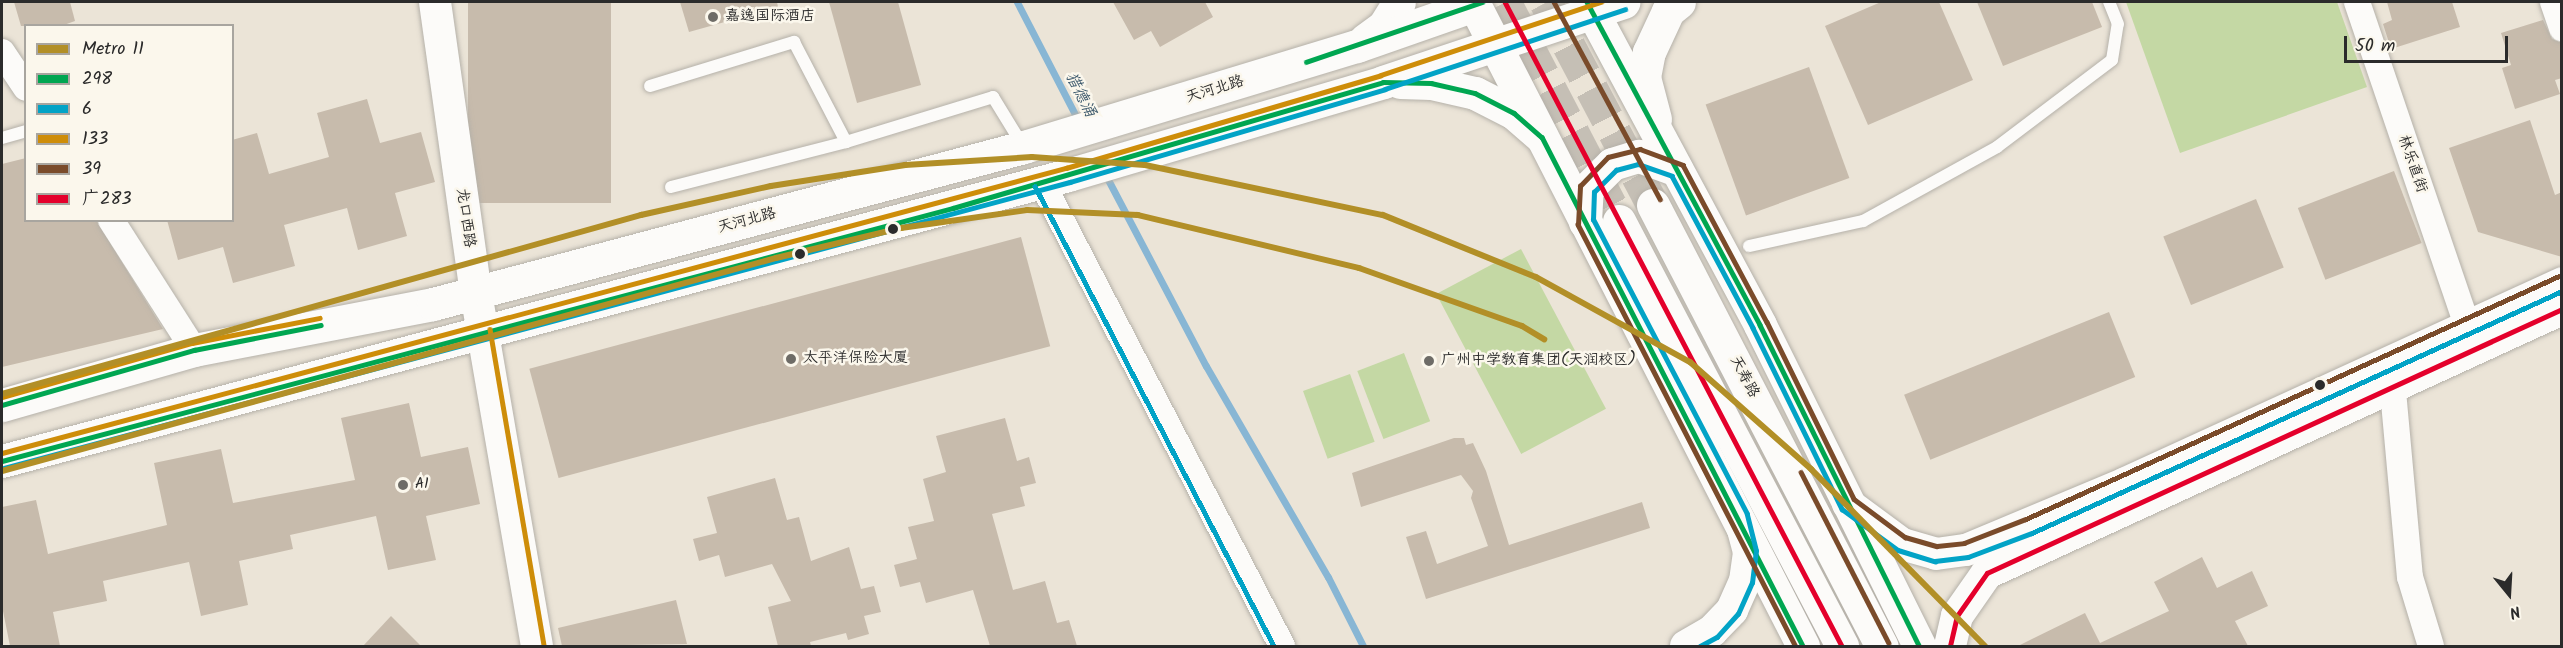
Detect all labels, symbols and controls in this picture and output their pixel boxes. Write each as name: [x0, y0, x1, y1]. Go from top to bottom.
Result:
place label: 嘉逸国际酒店: [725, 8, 815, 26]
marker: 嘉逸国际酒店: [706, 10, 720, 24]
legend: [24, 24, 234, 222]
scale bar: [2347, 24, 2510, 62]
text: 50 m: [2355, 32, 2395, 61]
text: Metro 11: [82, 35, 144, 64]
text: 298: [82, 65, 112, 94]
water label: 猎德涌: [1061, 69, 1099, 121]
street label: 天河北路: [1184, 73, 1246, 107]
text: 6: [82, 95, 92, 124]
text: 133: [82, 125, 108, 154]
street label: 林乐直街: [2394, 133, 2430, 195]
text: 39: [82, 155, 101, 184]
text: 广283: [82, 185, 132, 214]
street label: 龙口西路: [452, 187, 478, 249]
street label: 天河北路: [716, 205, 778, 237]
unlabelled marker: [887, 223, 899, 235]
unlabelled marker: [794, 248, 806, 260]
place label: 太平洋保险大厦: [803, 350, 908, 368]
marker: 太平洋保险大厦: [784, 352, 798, 366]
place label: 广州中学教育集团(天润校区): [1441, 352, 1636, 370]
street label: 天寿路: [1725, 353, 1763, 401]
marker: 广州中学教育集团(天润校区): [1422, 354, 1436, 368]
unlabelled marker: [2314, 379, 2326, 391]
place label: A1: [415, 476, 429, 494]
marker: A1: [396, 478, 410, 492]
north arrow: [2479, 564, 2539, 624]
text: N: [2506, 598, 2523, 625]

